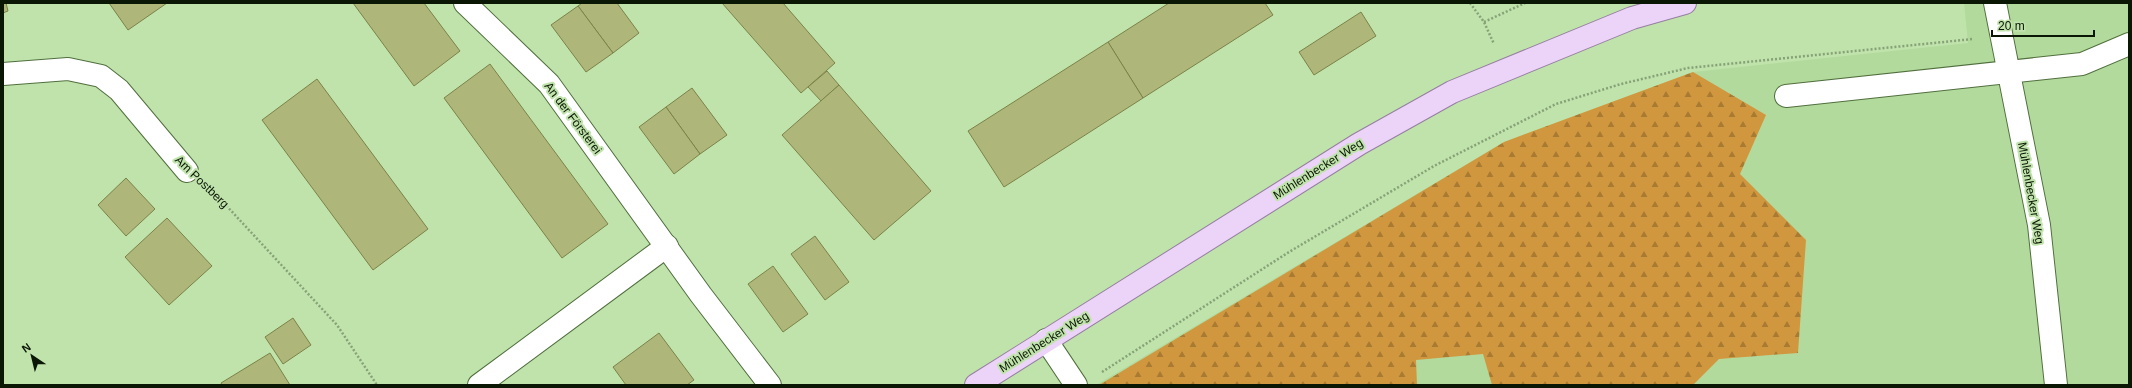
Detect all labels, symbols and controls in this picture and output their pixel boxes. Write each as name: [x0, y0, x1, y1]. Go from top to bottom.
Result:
scale bar: [1992, 12, 2094, 38]
text: 20 m: [1998, 19, 2025, 33]
street label: An der Försterei: [542, 79, 604, 157]
street label: Mühlenbecker Weg: [1271, 136, 1365, 202]
street label: Mühlenbecker Weg: [2015, 141, 2047, 245]
street label: Am Postberg: [172, 153, 232, 211]
street label: Mühlenbecker Weg: [997, 309, 1091, 375]
north arrow: [12, 336, 52, 376]
text: N: [20, 341, 33, 355]

